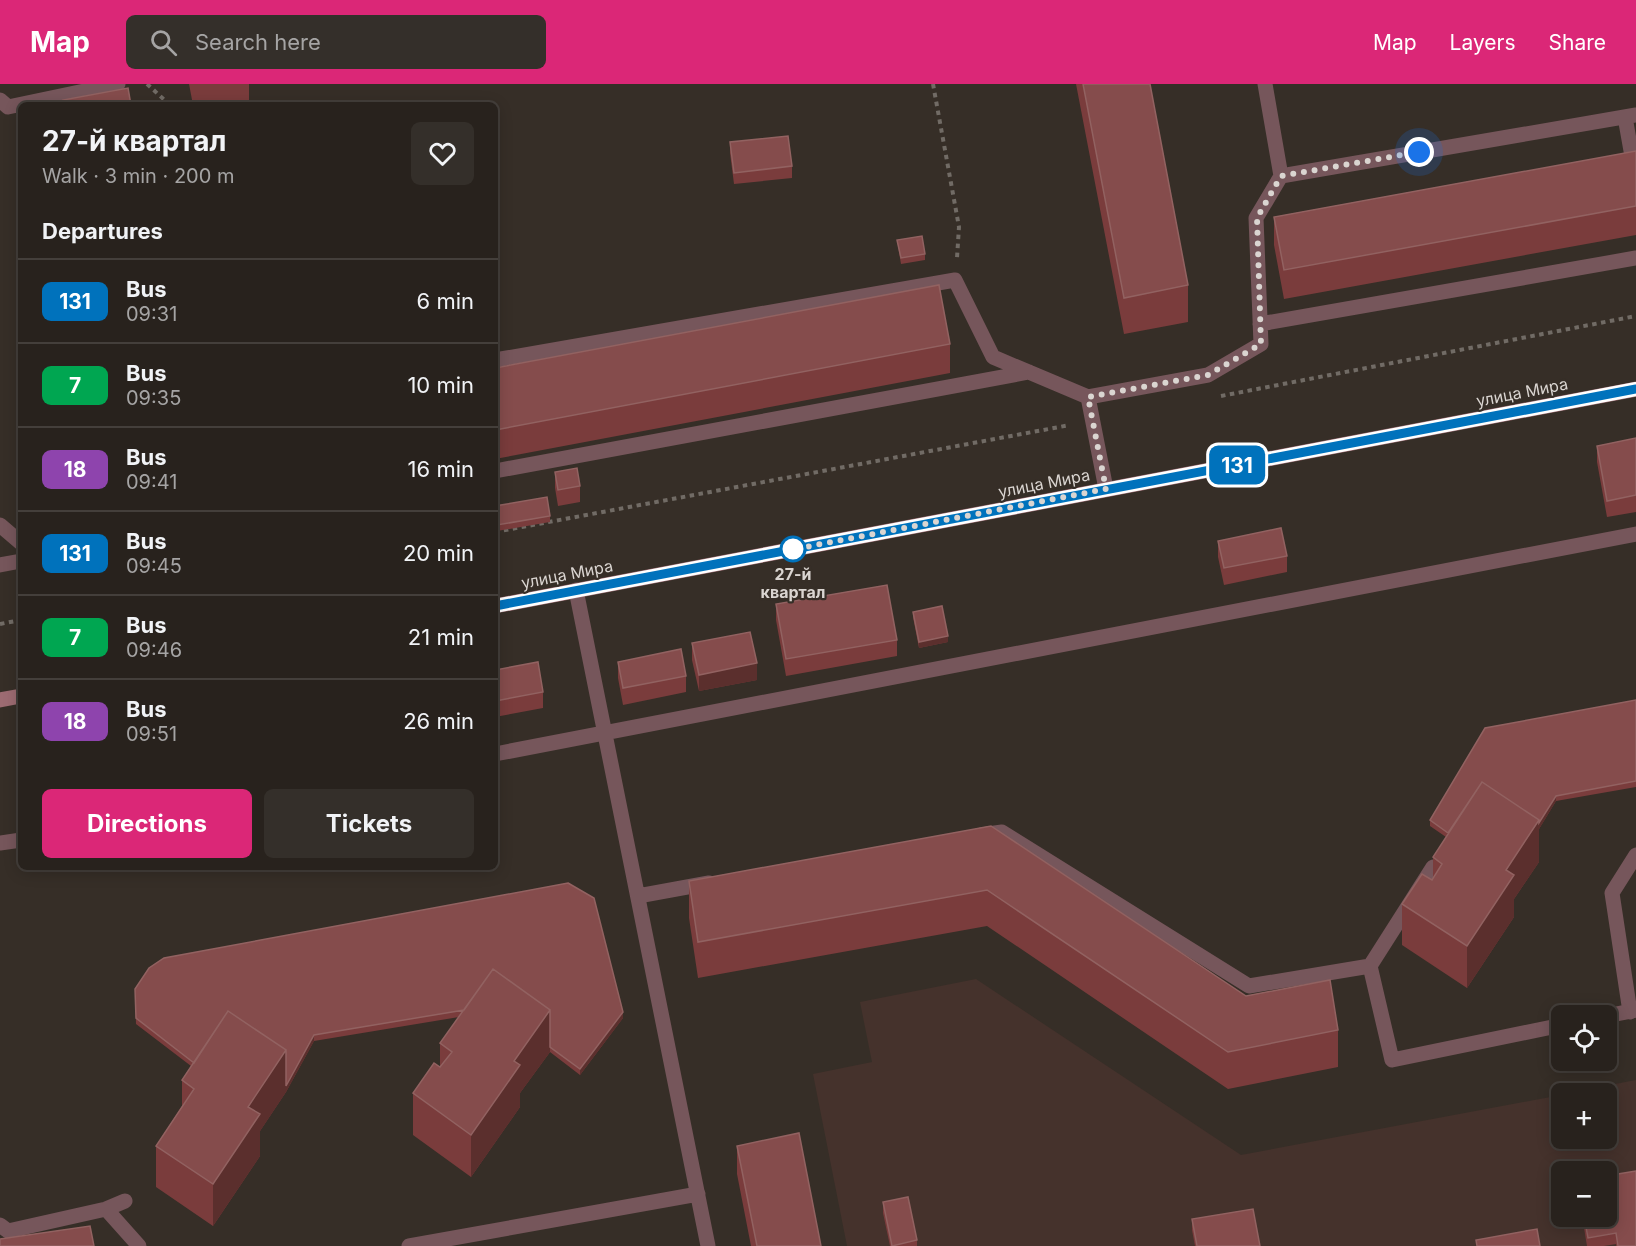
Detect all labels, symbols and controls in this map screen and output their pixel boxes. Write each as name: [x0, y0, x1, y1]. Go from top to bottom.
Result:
search box: [126, 15, 546, 69]
text: Map: [30, 25, 90, 59]
icon: search: [147, 26, 180, 59]
text: Search here: [195, 29, 321, 55]
text: Map: [1373, 30, 1417, 55]
text: Layers: [1450, 30, 1516, 55]
text: Share: [1549, 30, 1606, 55]
button: heart: [411, 122, 474, 185]
text: 27-й квартал: [42, 124, 227, 158]
your location: [1404, 137, 1434, 167]
text: Walk · 3 min · 200 m: [42, 164, 235, 188]
text: Departures: [42, 218, 163, 244]
text: Bus: [126, 276, 167, 302]
text: 6 min: [417, 288, 474, 314]
text: 131: [59, 289, 91, 314]
text: 09:31: [126, 302, 177, 326]
text: Bus: [126, 360, 167, 386]
text: 10 min: [407, 372, 474, 398]
text: 7: [69, 373, 81, 398]
street label: улица Мира: [1475, 373, 1569, 411]
text: 09:35: [126, 386, 181, 410]
text: Bus: [126, 444, 167, 470]
line badge: 131: [1202, 446, 1272, 484]
text: 131: [1221, 453, 1253, 478]
text: 16 min: [408, 456, 474, 482]
text: 18: [64, 457, 86, 482]
street label: улица Мира: [997, 464, 1091, 502]
text: 09:41: [126, 470, 177, 494]
text: Bus: [126, 528, 167, 554]
marker: 27-й квартал: [780, 536, 806, 562]
text: 20 min: [403, 540, 474, 566]
text: 131: [59, 541, 91, 566]
text: 09:45: [126, 554, 182, 578]
street label: улица Мира: [520, 555, 614, 593]
place label: 27-й квартал: [761, 564, 825, 602]
text: Bus: [126, 612, 167, 638]
text: 21 min: [408, 624, 474, 650]
text: 7: [69, 625, 81, 650]
text: 09:46: [126, 638, 182, 662]
text: Bus: [126, 696, 167, 722]
text: 26 min: [403, 708, 474, 734]
text: 18: [64, 709, 86, 734]
text: 09:51: [126, 722, 177, 746]
button: Directions: [42, 789, 252, 858]
button: Tickets: [264, 789, 474, 858]
map controls: [1551, 1005, 1617, 1227]
button: locate: [1551, 1005, 1617, 1071]
button: +: [1551, 1083, 1617, 1149]
button: −: [1551, 1161, 1617, 1227]

